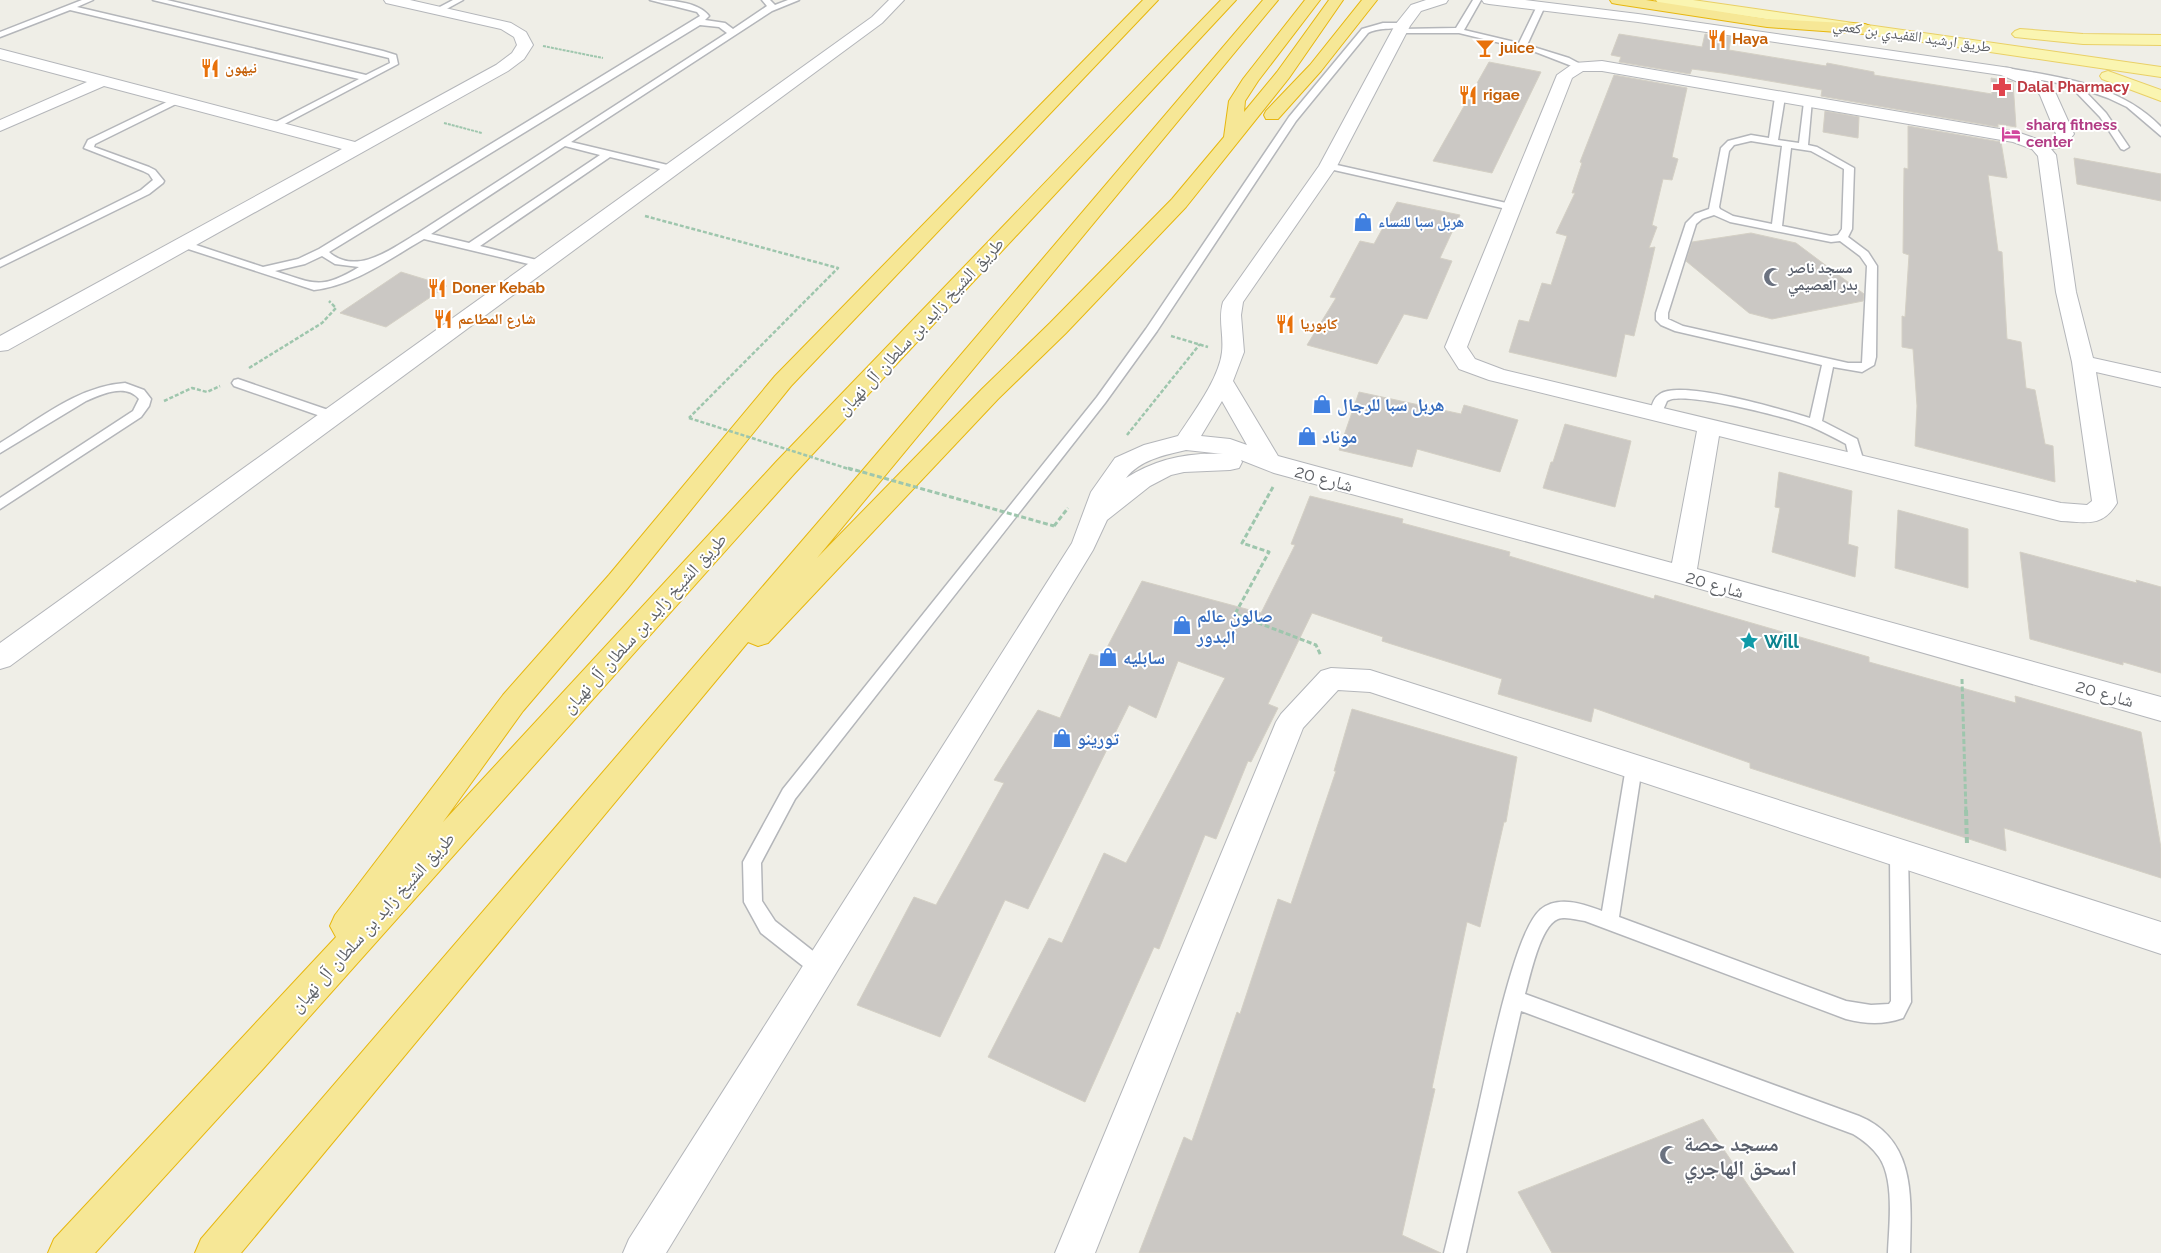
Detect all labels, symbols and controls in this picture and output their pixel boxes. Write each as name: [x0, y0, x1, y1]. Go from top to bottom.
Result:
street label: طريق ارشيد القفيدي بن كعمي: [1831, 16, 1992, 59]
restaurant icon: Haya: [1706, 28, 1728, 50]
place label: Haya: [1732, 30, 1768, 48]
bar icon: juice: [1474, 37, 1496, 59]
place label: juice: [1498, 39, 1534, 57]
restaurant icon: نيهون: [199, 57, 221, 79]
place label: نيهون: [225, 59, 257, 77]
pharmacy icon: Dalal Pharmacy: [1991, 76, 2013, 98]
place label: Dalal Pharmacy: [2017, 78, 2130, 96]
restaurant icon: rigae: [1457, 84, 1479, 106]
place label: rigae: [1483, 86, 1520, 104]
place label: sharq fitness center: [2026, 116, 2117, 151]
hotel icon: sharq fitness center: [2000, 123, 2022, 145]
shop icon: هربل سبا للنساء: [1352, 211, 1374, 233]
place label: هربل سبا للنساء: [1378, 213, 1464, 231]
street label: طريق الشيخ زايد بن سلطان آل نهيان: [832, 233, 1009, 421]
place label: مسجد ناصر بدر العصيمي: [1787, 259, 1858, 297]
mosque icon: مسجد ناصر بدر العصيمي: [1762, 266, 1784, 288]
restaurant icon: Doner Kebab: [426, 277, 448, 299]
place label: Doner Kebab: [452, 279, 546, 297]
restaurant icon: شارع المطاعم: [432, 308, 454, 330]
place label: شارع المطاعم: [458, 310, 536, 329]
restaurant icon: كابوريا: [1274, 313, 1296, 335]
place label: كابوريا: [1300, 315, 1338, 333]
shop icon: هربل سبا للرجال: [1311, 393, 1333, 415]
place label: هربل سبا للرجال: [1337, 394, 1444, 416]
shop icon: موناد: [1296, 425, 1318, 447]
place label: موناد: [1322, 426, 1357, 447]
street label: شارع 20: [1292, 460, 1355, 497]
street label: طريق الشيخ زايد بن سلطان آل نهيان: [557, 529, 732, 719]
street label: شارع 20: [1683, 566, 1746, 603]
place label: صالون عالم البدور: [1196, 605, 1273, 647]
shop icon: صالون عالم البدور: [1171, 614, 1193, 636]
place icon: Will: [1738, 630, 1760, 652]
place label: Will: [1764, 631, 1799, 652]
shop icon: سابليه: [1097, 646, 1119, 668]
place label: سابليه: [1123, 647, 1165, 668]
street label: شارع 20: [2073, 675, 2136, 712]
shop icon: تورينو: [1051, 727, 1073, 749]
place label: تورينو: [1077, 728, 1119, 749]
street label: طريق الشيخ زايد بن سلطان آل نهيان: [285, 828, 460, 1018]
place label: مسجد حصة اسحق الهاجري: [1684, 1131, 1797, 1184]
mosque icon: مسجد حصة اسحق الهاجري: [1658, 1144, 1680, 1166]

